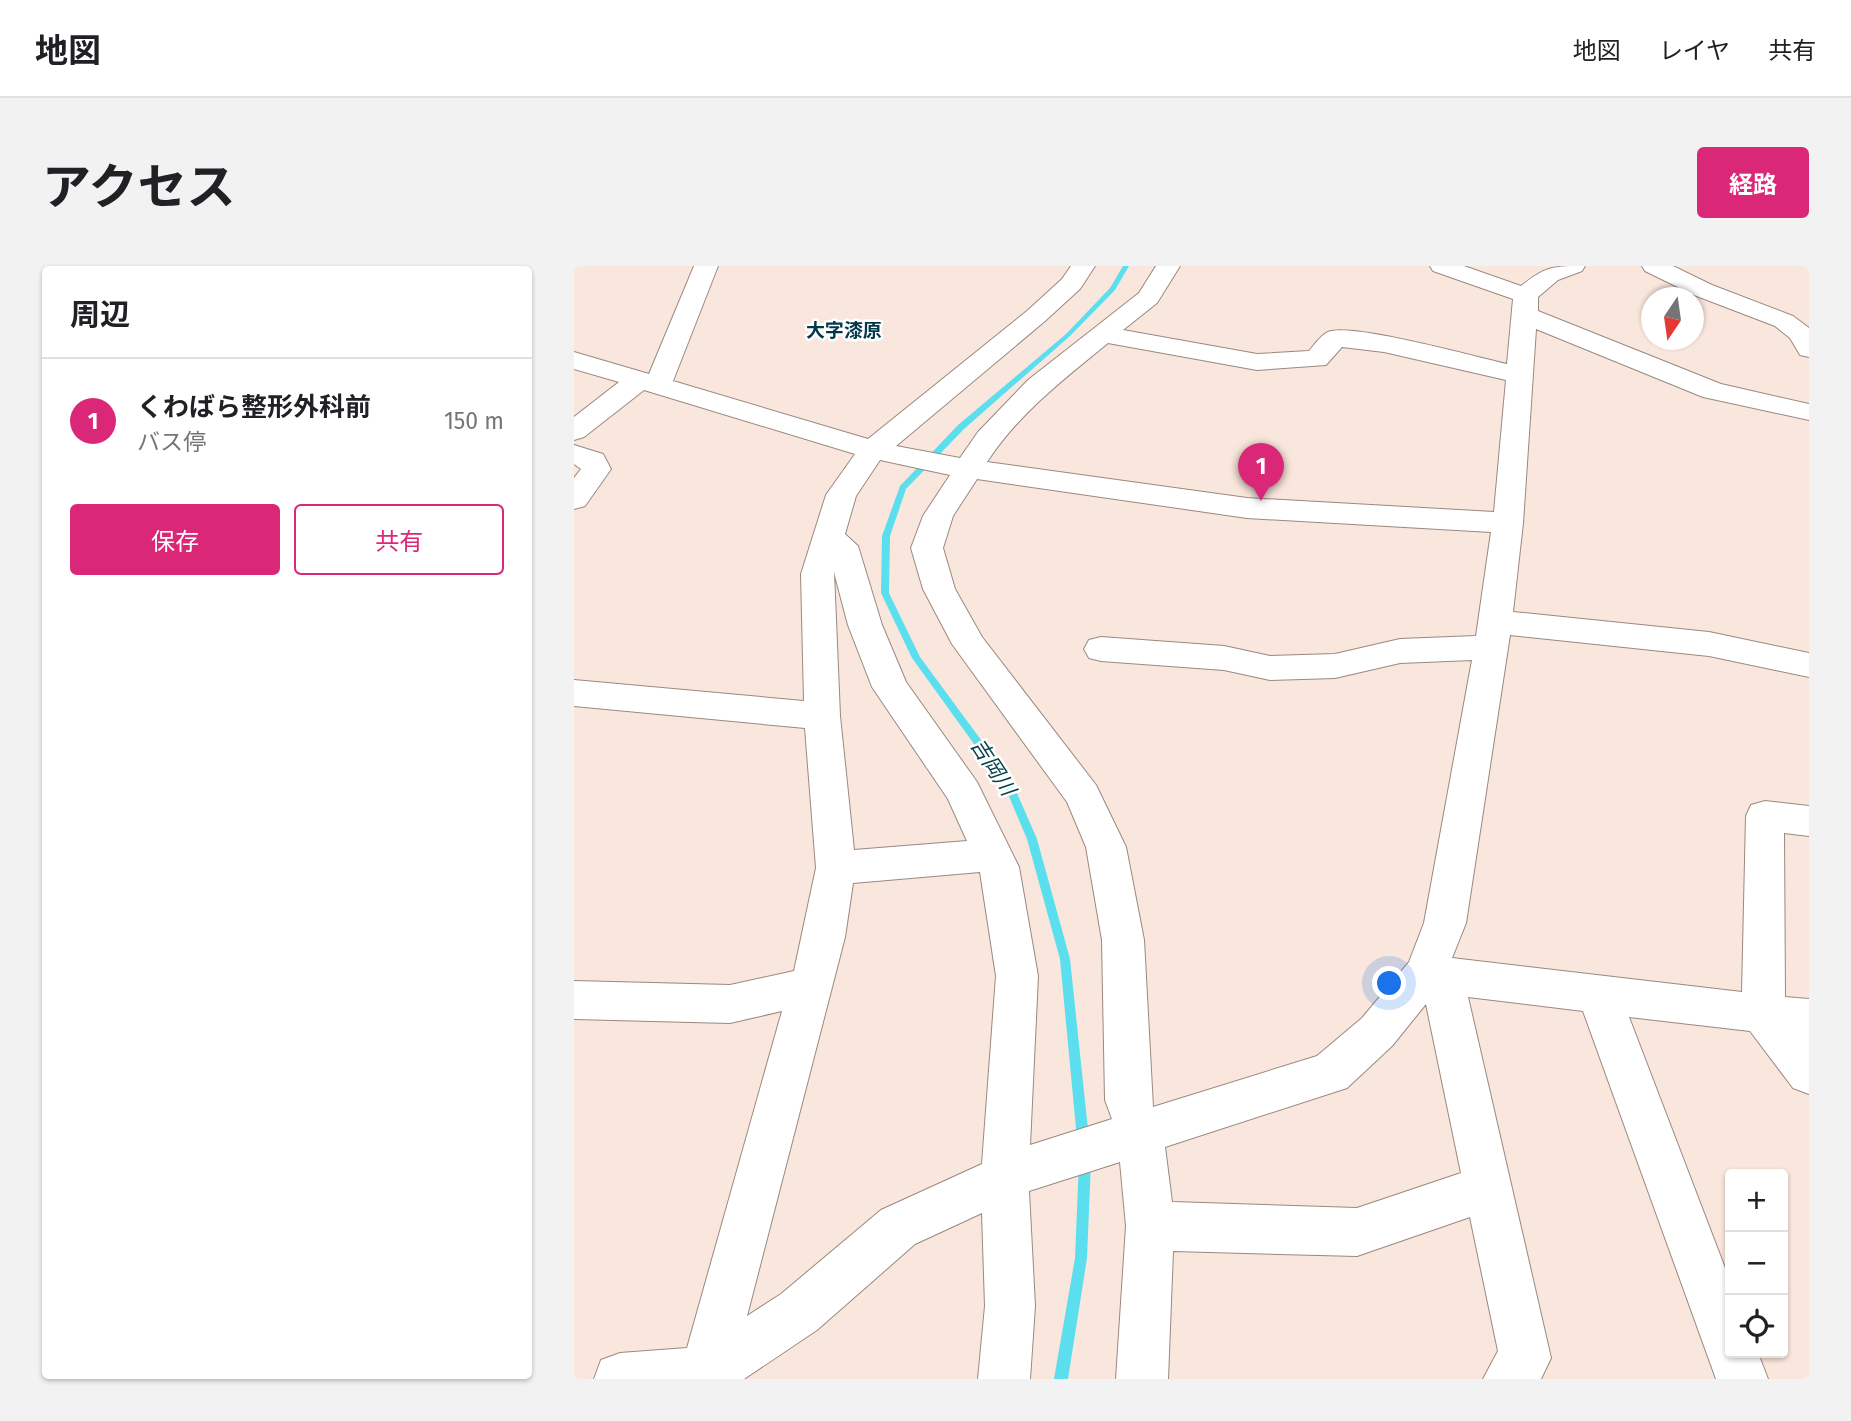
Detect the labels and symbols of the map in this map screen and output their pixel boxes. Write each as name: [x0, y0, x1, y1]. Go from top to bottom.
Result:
north arrow: [1641, 287, 1704, 350]
district label: 大字漆原: [806, 319, 882, 342]
pin: 1: [1238, 443, 1284, 501]
water label: 吉岡川: [965, 734, 1022, 802]
your location: [1372, 966, 1406, 1000]

